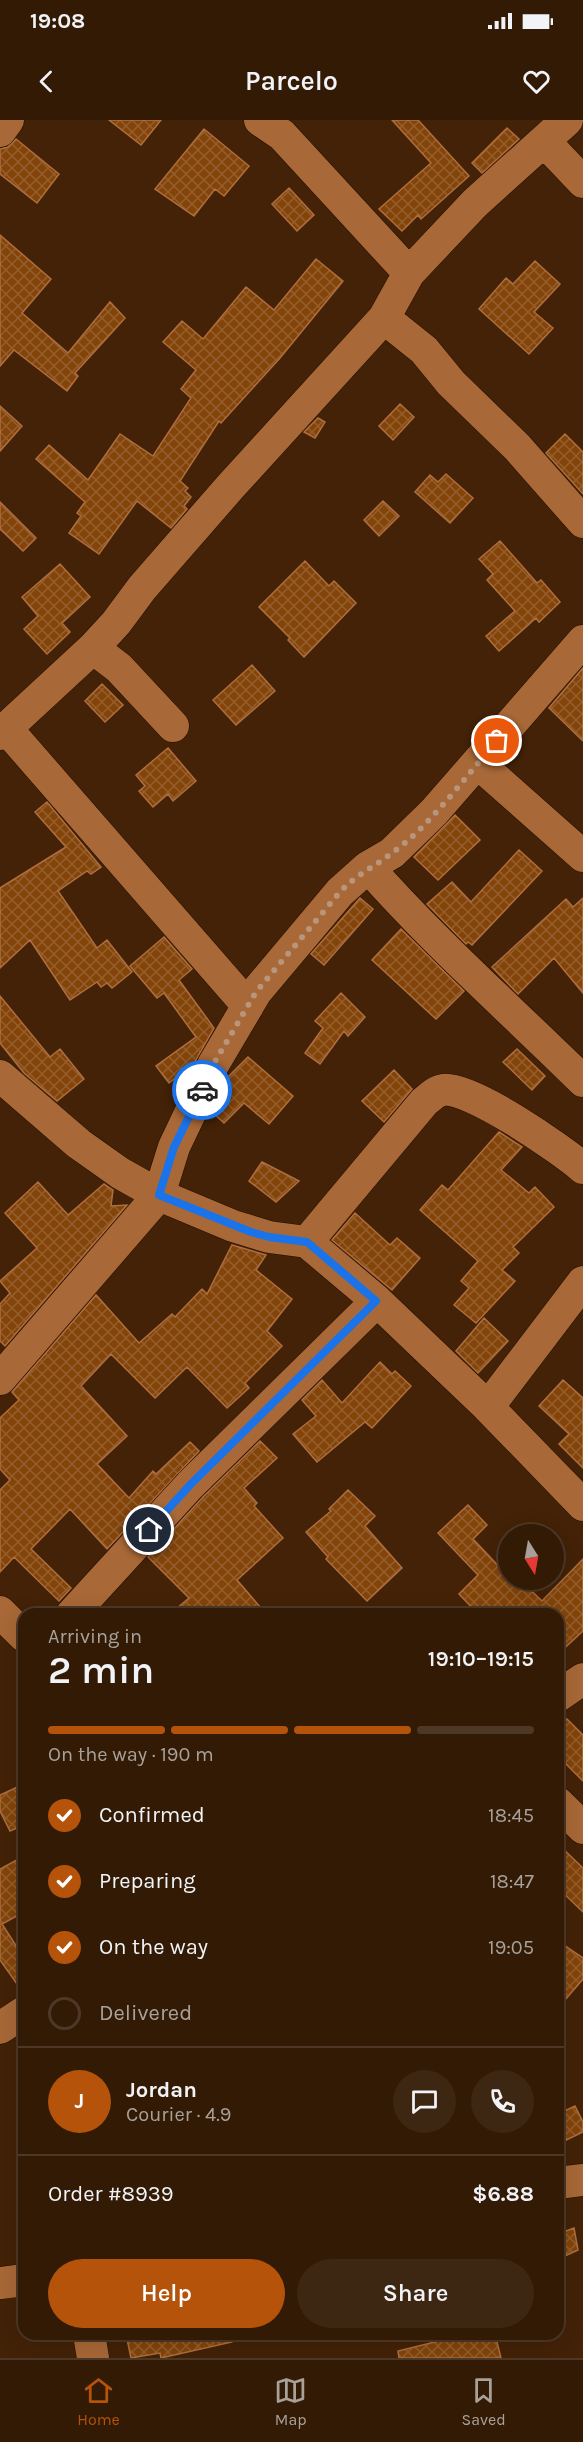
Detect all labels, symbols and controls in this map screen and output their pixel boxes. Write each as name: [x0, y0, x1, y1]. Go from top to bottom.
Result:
text: 19:08: [30, 8, 85, 34]
icon: back: [30, 65, 63, 98]
text: Parcelo: [245, 65, 338, 97]
icon: heart: [520, 65, 553, 98]
pin: [471, 715, 522, 766]
icon: bag: [480, 724, 513, 757]
courier: [172, 1060, 232, 1120]
icon: car: [186, 1074, 219, 1107]
pin: [123, 1504, 174, 1555]
icon: home: [132, 1513, 165, 1546]
north arrow: [498, 1524, 564, 1590]
map controls: [498, 1524, 564, 1590]
text: Arriving in: [48, 1625, 142, 1648]
text: 19:10–19:15: [428, 1646, 534, 1672]
text: 2 min: [48, 1647, 154, 1693]
text: On the way · 190 m: [48, 1743, 214, 1766]
icon: check: [48, 1799, 81, 1832]
text: Confirmed: [99, 1802, 205, 1828]
text: 18:45: [488, 1804, 534, 1827]
icon: check: [48, 1865, 81, 1898]
text: Preparing: [99, 1868, 196, 1894]
text: 18:47: [490, 1870, 534, 1893]
icon: check: [48, 1931, 81, 1964]
text: On the way: [99, 1934, 208, 1960]
text: 19:05: [488, 1936, 534, 1959]
text: Delivered: [99, 2000, 192, 2026]
button: chat: [393, 2070, 456, 2133]
button: phone: [471, 2070, 534, 2133]
text: Jordan: [126, 2077, 197, 2103]
text: J: [75, 2088, 84, 2114]
text: Courier · 4.9: [126, 2103, 231, 2126]
text: Order #8939: [48, 2181, 173, 2207]
text: $6.88: [472, 2181, 534, 2207]
button: Help: [48, 2259, 285, 2328]
button: Share: [297, 2259, 534, 2328]
tab: Home: [77, 2374, 120, 2429]
tab: Map: [274, 2374, 307, 2429]
tab: Saved: [462, 2374, 506, 2429]

